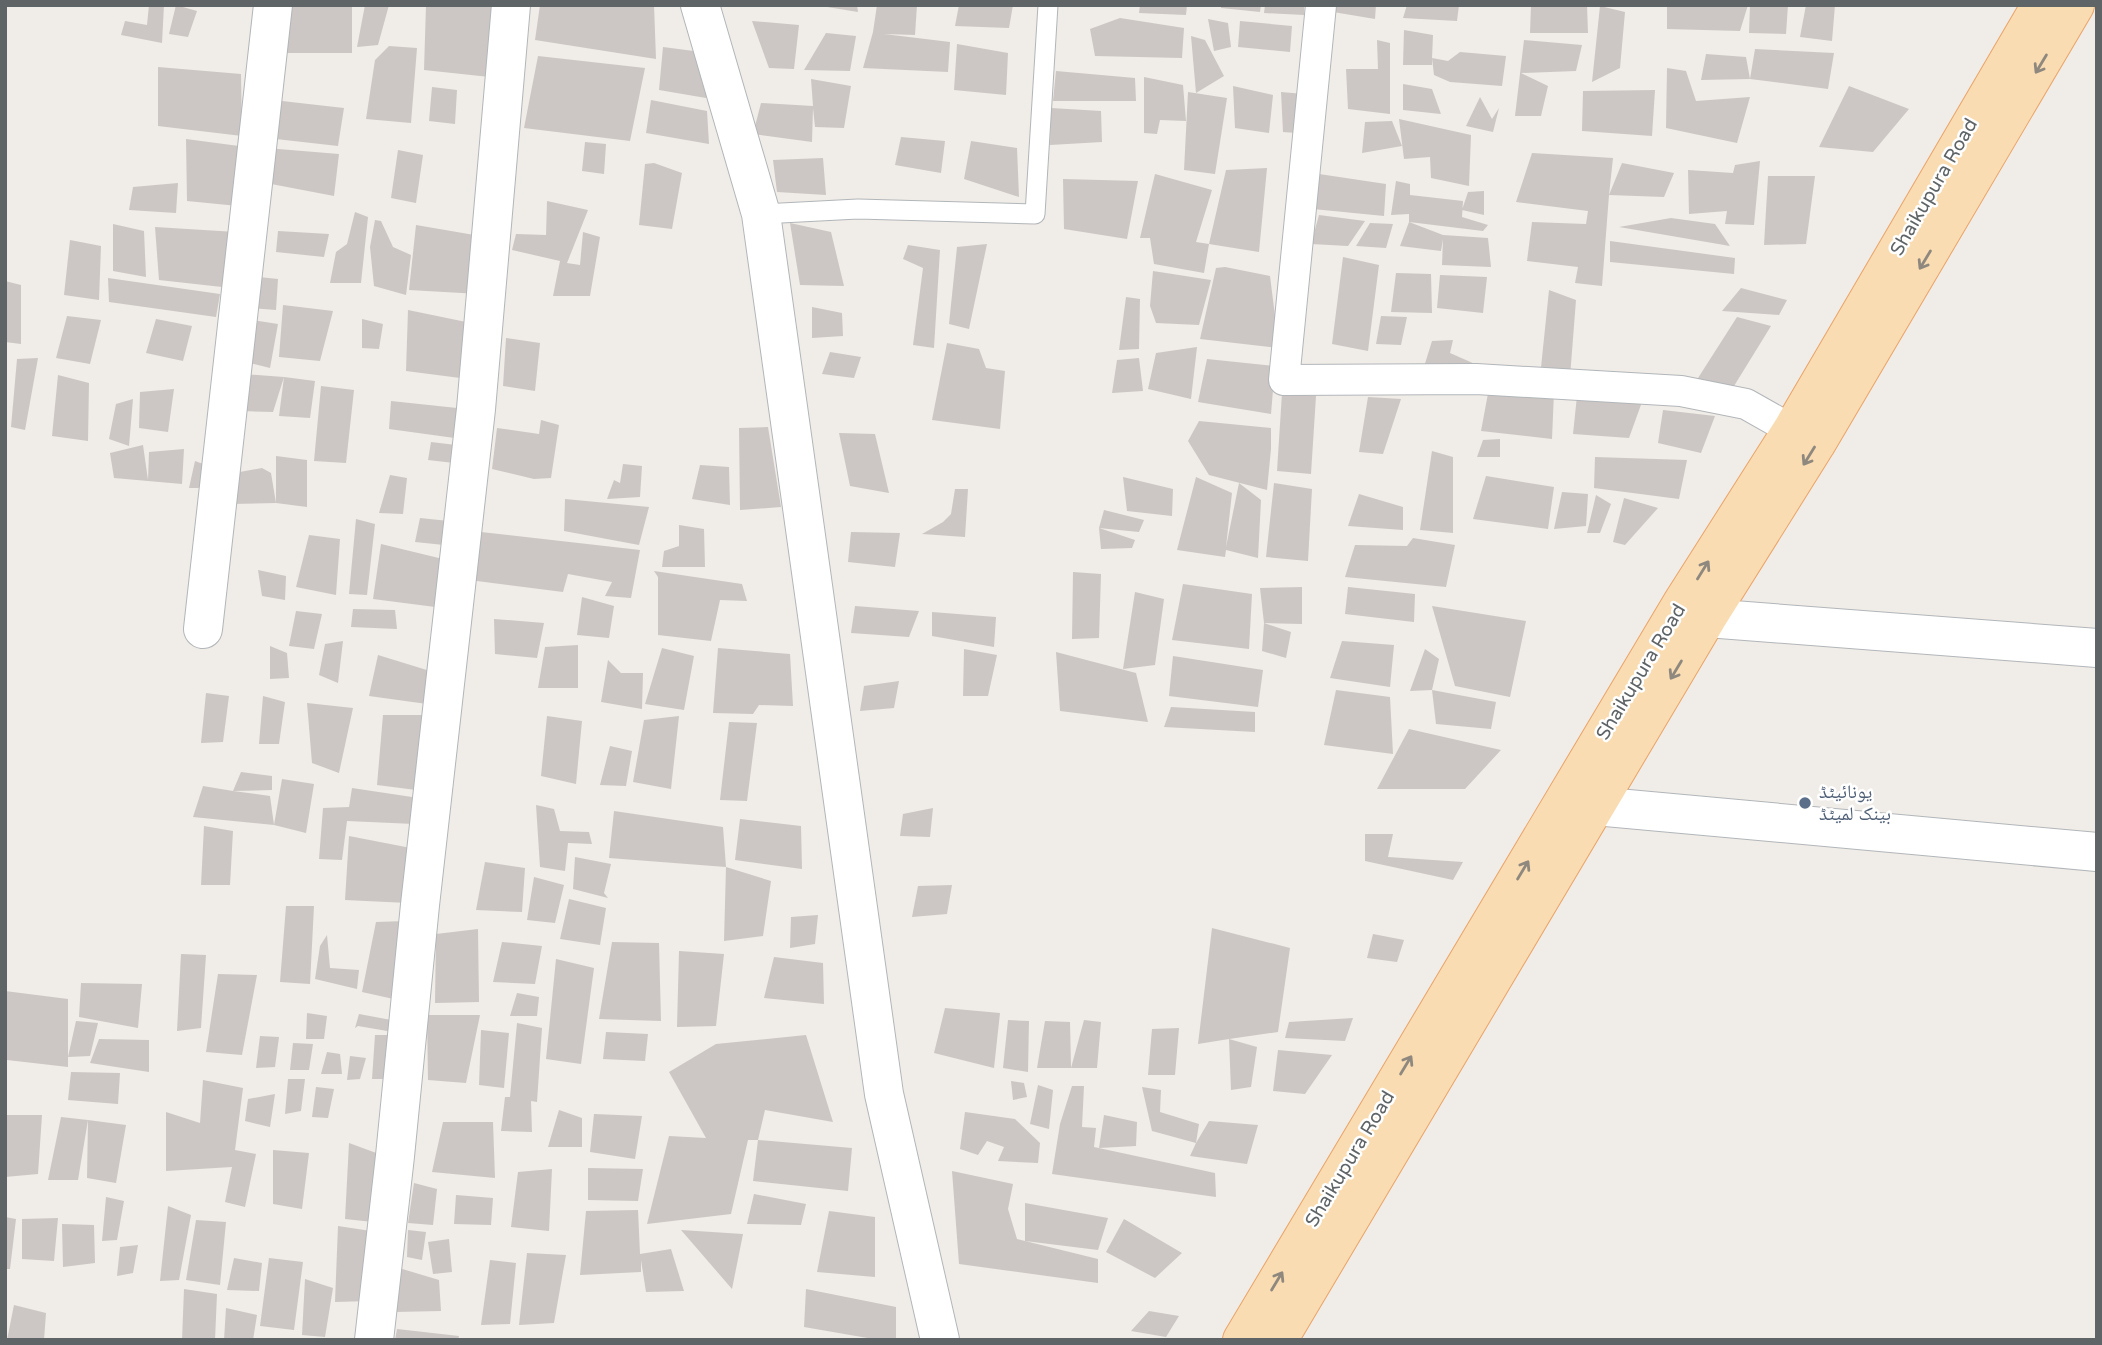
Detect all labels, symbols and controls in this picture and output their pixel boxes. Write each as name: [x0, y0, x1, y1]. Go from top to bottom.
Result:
one-way arrow: [2033, 54, 2047, 74]
street label: Shaikupura Road: [1886, 115, 1982, 259]
one-way arrow: [1918, 249, 1931, 270]
one-way arrow: [1802, 445, 1816, 465]
one-way arrow: [1697, 560, 1711, 580]
street label: Shaikupura Road: [1592, 600, 1690, 744]
one-way arrow: [1669, 659, 1683, 679]
place label: یونائیٹڈ بینک لمیٹڈ: [1819, 781, 1891, 825]
marker: یونائیٹڈ بینک لمیٹڈ: [1797, 795, 1813, 811]
one-way arrow: [1516, 860, 1530, 880]
one-way arrow: [1399, 1056, 1413, 1076]
street label: Shaikupura Road: [1301, 1087, 1399, 1231]
one-way arrow: [1270, 1272, 1284, 1292]

